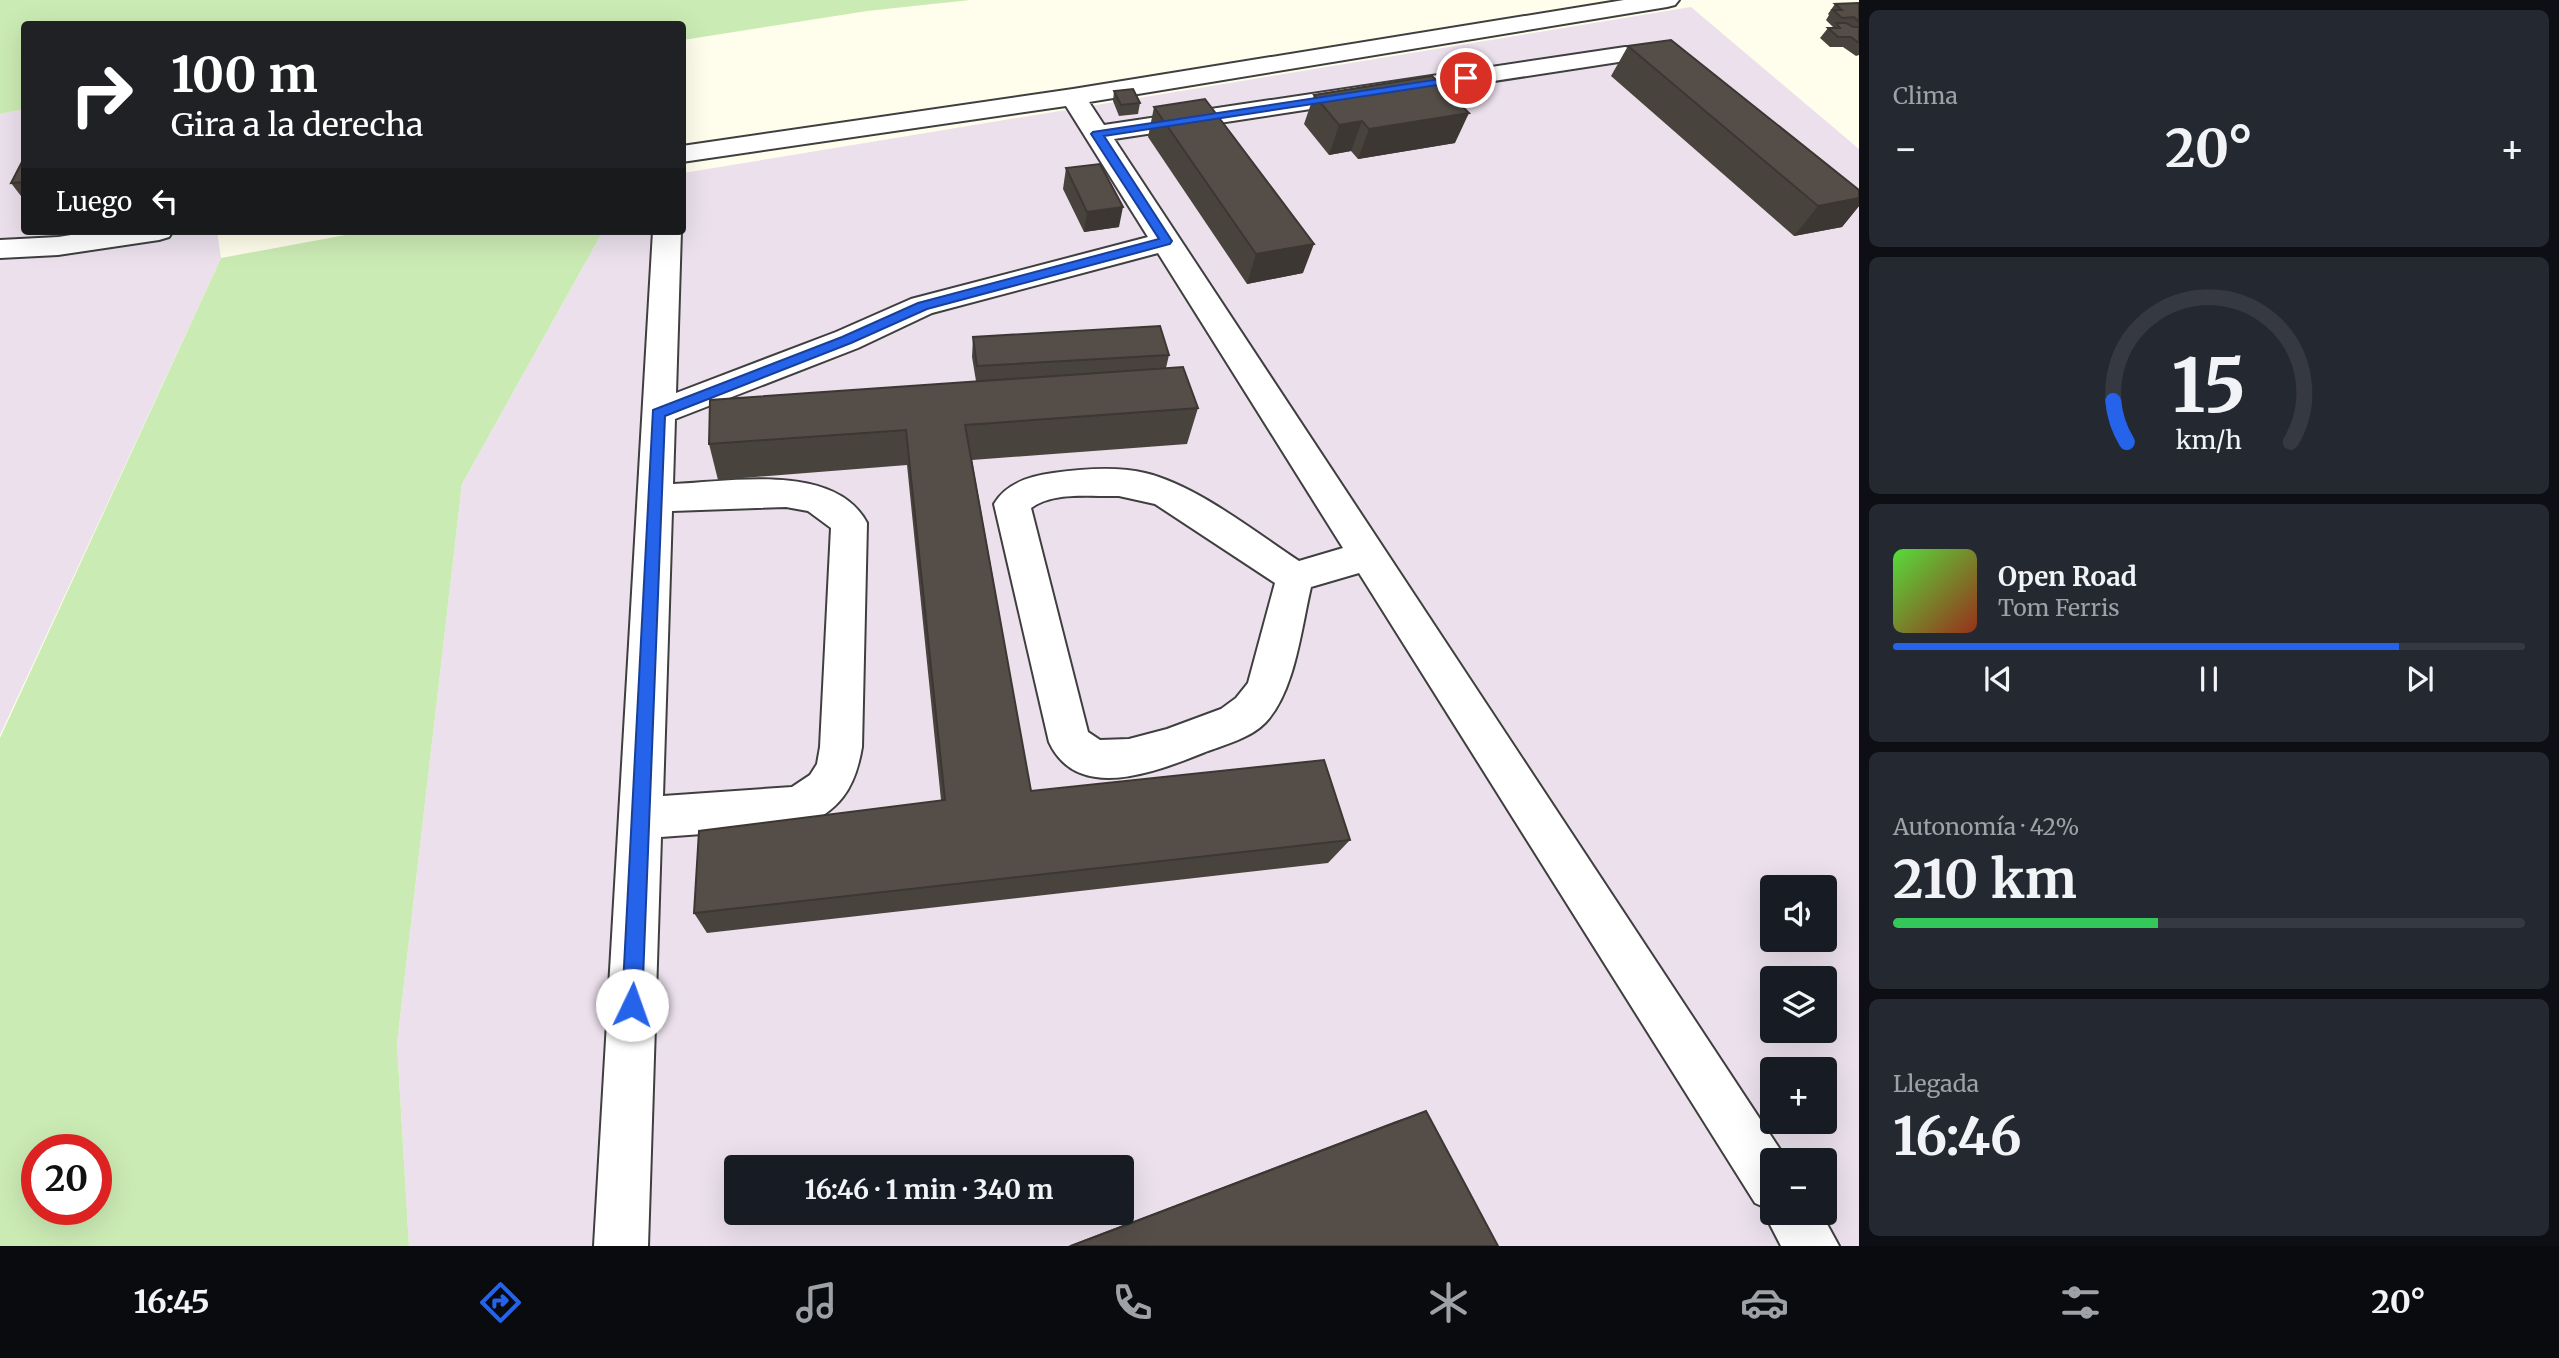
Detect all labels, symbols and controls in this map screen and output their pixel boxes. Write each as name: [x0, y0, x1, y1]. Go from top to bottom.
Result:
text: 100 m: [171, 44, 318, 105]
pin: [1436, 48, 1496, 108]
icon: right: [56, 49, 147, 140]
icon: arrive: [1447, 59, 1485, 97]
text: Clima: [1893, 81, 1958, 110]
text: Gira a la derecha: [171, 105, 424, 145]
text: 20°: [2165, 116, 2253, 181]
text: −: [1893, 125, 1918, 172]
text: +: [2500, 125, 2525, 172]
icon: left: [146, 182, 184, 220]
text: Luego: [56, 185, 132, 218]
text: 15: [2172, 340, 2246, 432]
text: km/h: [2176, 424, 2242, 456]
text: Open Road: [1998, 560, 2137, 593]
text: Tom Ferris: [1998, 593, 2120, 622]
icon: previous: [1979, 660, 2017, 698]
icon: pause: [2190, 660, 2228, 698]
icon: next: [2401, 660, 2439, 698]
text: Autonomía · 42%: [1893, 812, 2079, 841]
text: 210 km: [1893, 847, 2077, 912]
map controls: [1760, 875, 1837, 1225]
button: sound: [1760, 875, 1837, 952]
button: layers: [1760, 966, 1837, 1043]
position arrow: [595, 968, 669, 1042]
button: +: [1760, 1057, 1837, 1134]
text: Llegada: [1893, 1069, 1979, 1098]
text: 16:46: [1893, 1104, 2022, 1169]
speed limit sign: 20: [21, 1134, 112, 1225]
button: −: [1760, 1148, 1837, 1225]
text: 16:46 · 1 min · 340 m: [805, 1173, 1053, 1206]
icon: directions: [476, 1278, 525, 1327]
icon: music: [792, 1278, 841, 1327]
icon: phone: [1108, 1278, 1157, 1327]
icon: climate: [1424, 1278, 1473, 1327]
icon: car: [1740, 1278, 1789, 1327]
icon: filters: [2056, 1278, 2105, 1327]
text: 16:45: [133, 1282, 210, 1322]
text: 20°: [2371, 1282, 2426, 1322]

